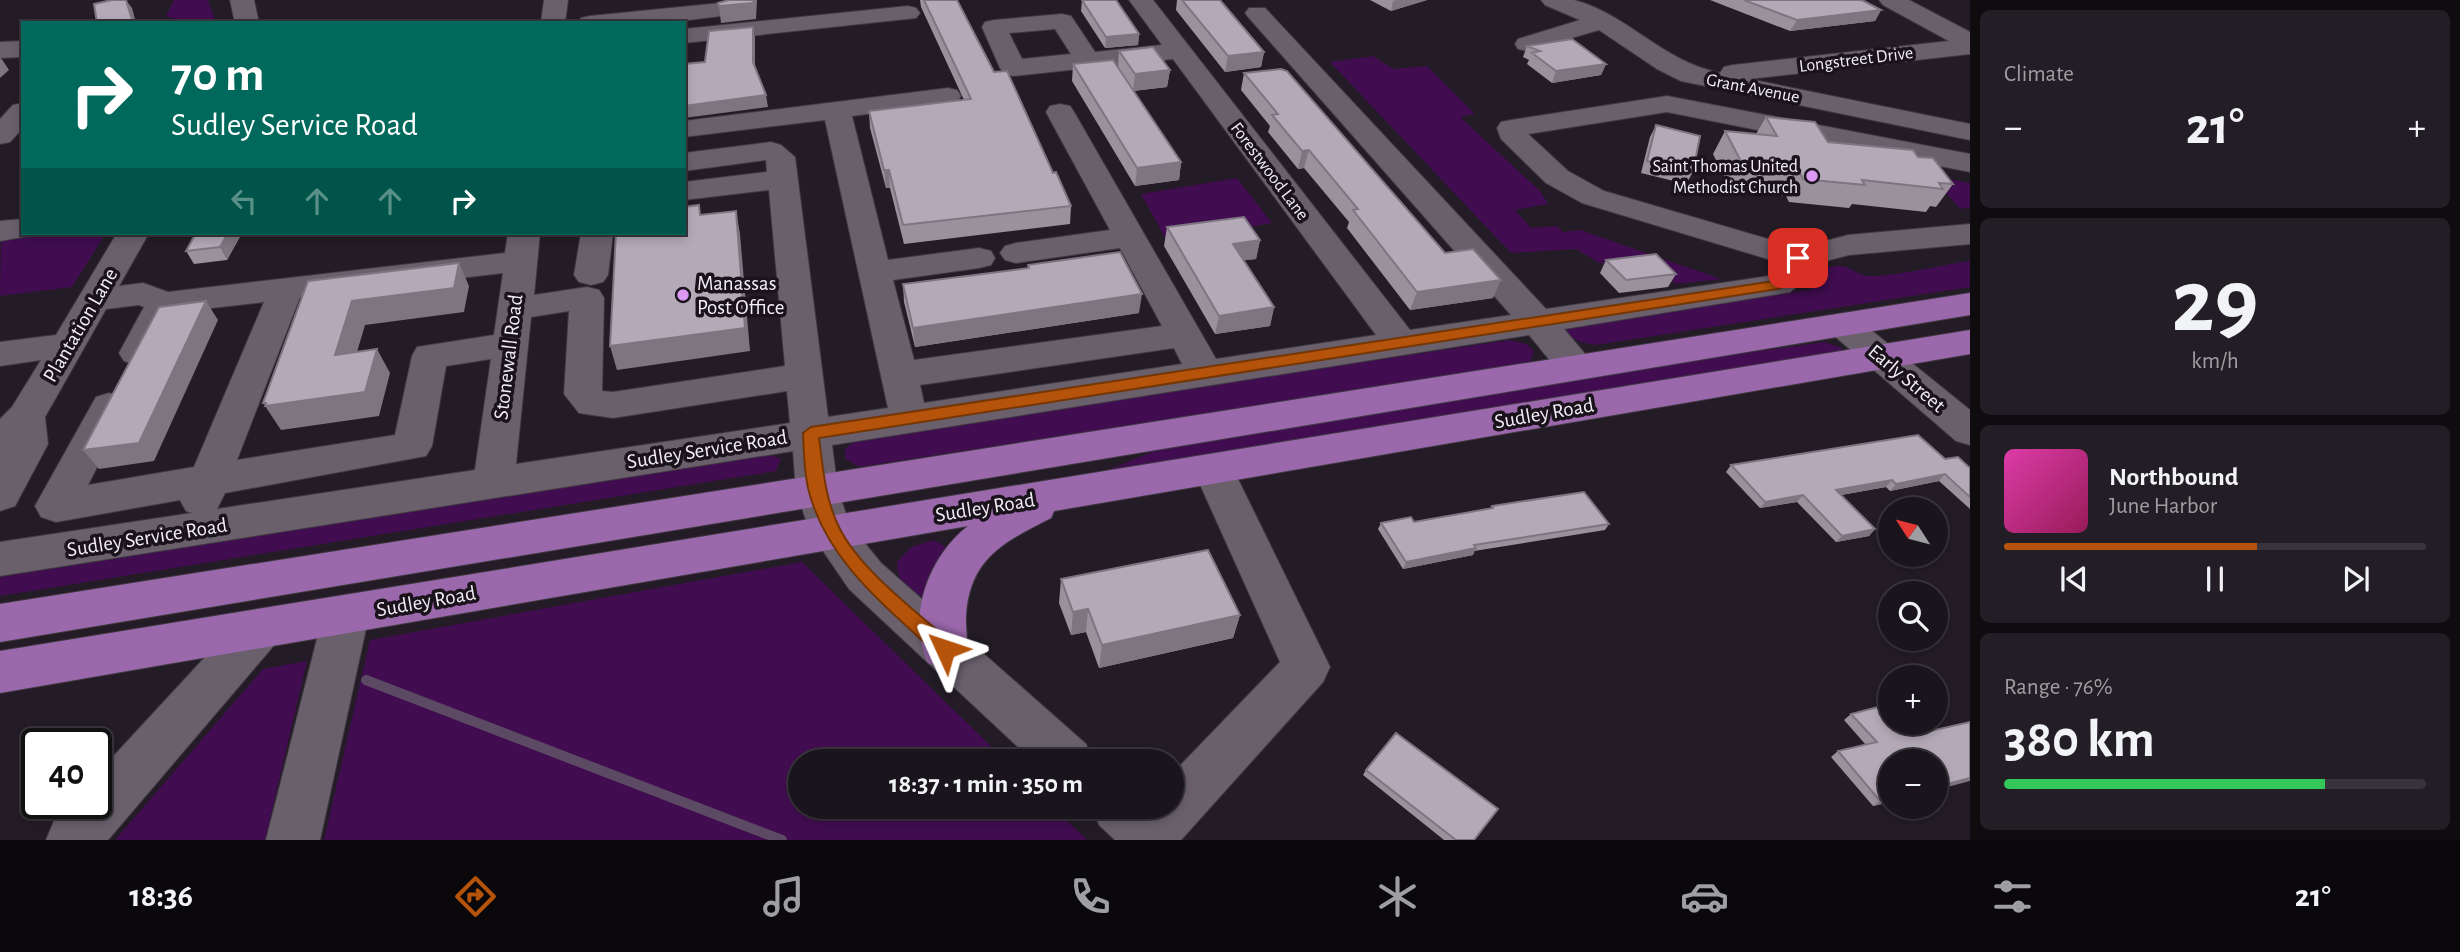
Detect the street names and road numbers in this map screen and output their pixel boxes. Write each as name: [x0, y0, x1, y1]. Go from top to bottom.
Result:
street label: Longstreet Drive: [1798, 44, 1914, 76]
street label: Grant Avenue: [1705, 71, 1801, 107]
street label: Forestwood Lane: [1227, 119, 1312, 224]
street label: Plantation Lane: [39, 265, 121, 386]
street label: Stonewall Road: [490, 293, 527, 421]
street label: Early Street: [1864, 340, 1949, 417]
street label: Sudley Road: [1493, 394, 1596, 433]
street label: Sudley Service Road: [625, 426, 789, 473]
street label: Sudley Road: [934, 489, 1036, 526]
street label: Sudley Service Road: [65, 514, 229, 561]
street label: Sudley Road: [375, 582, 478, 621]

